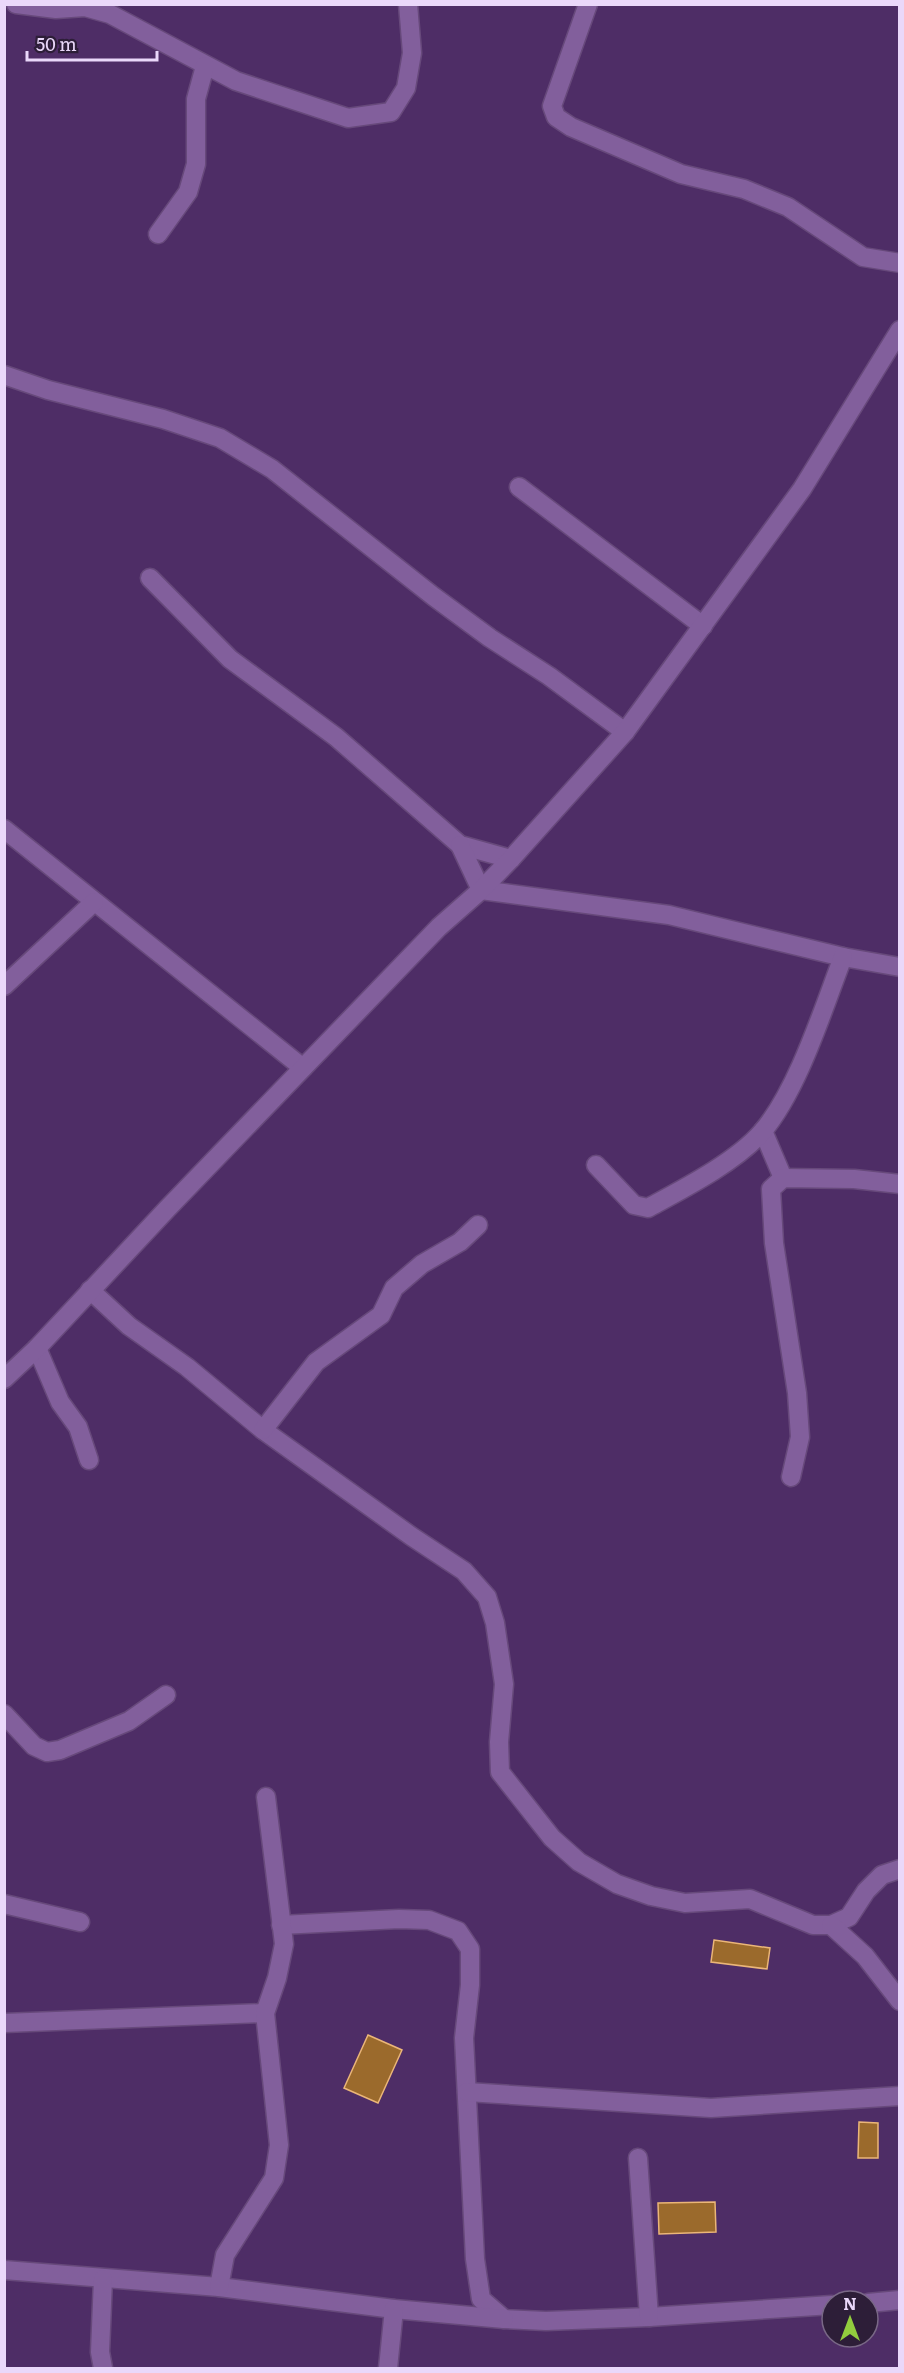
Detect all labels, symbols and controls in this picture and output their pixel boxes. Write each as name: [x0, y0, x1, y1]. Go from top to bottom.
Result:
scale bar: [27, 24, 158, 62]
text: 50 m: [36, 30, 77, 57]
north arrow: [820, 2289, 880, 2349]
text: N: [843, 2291, 857, 2315]

